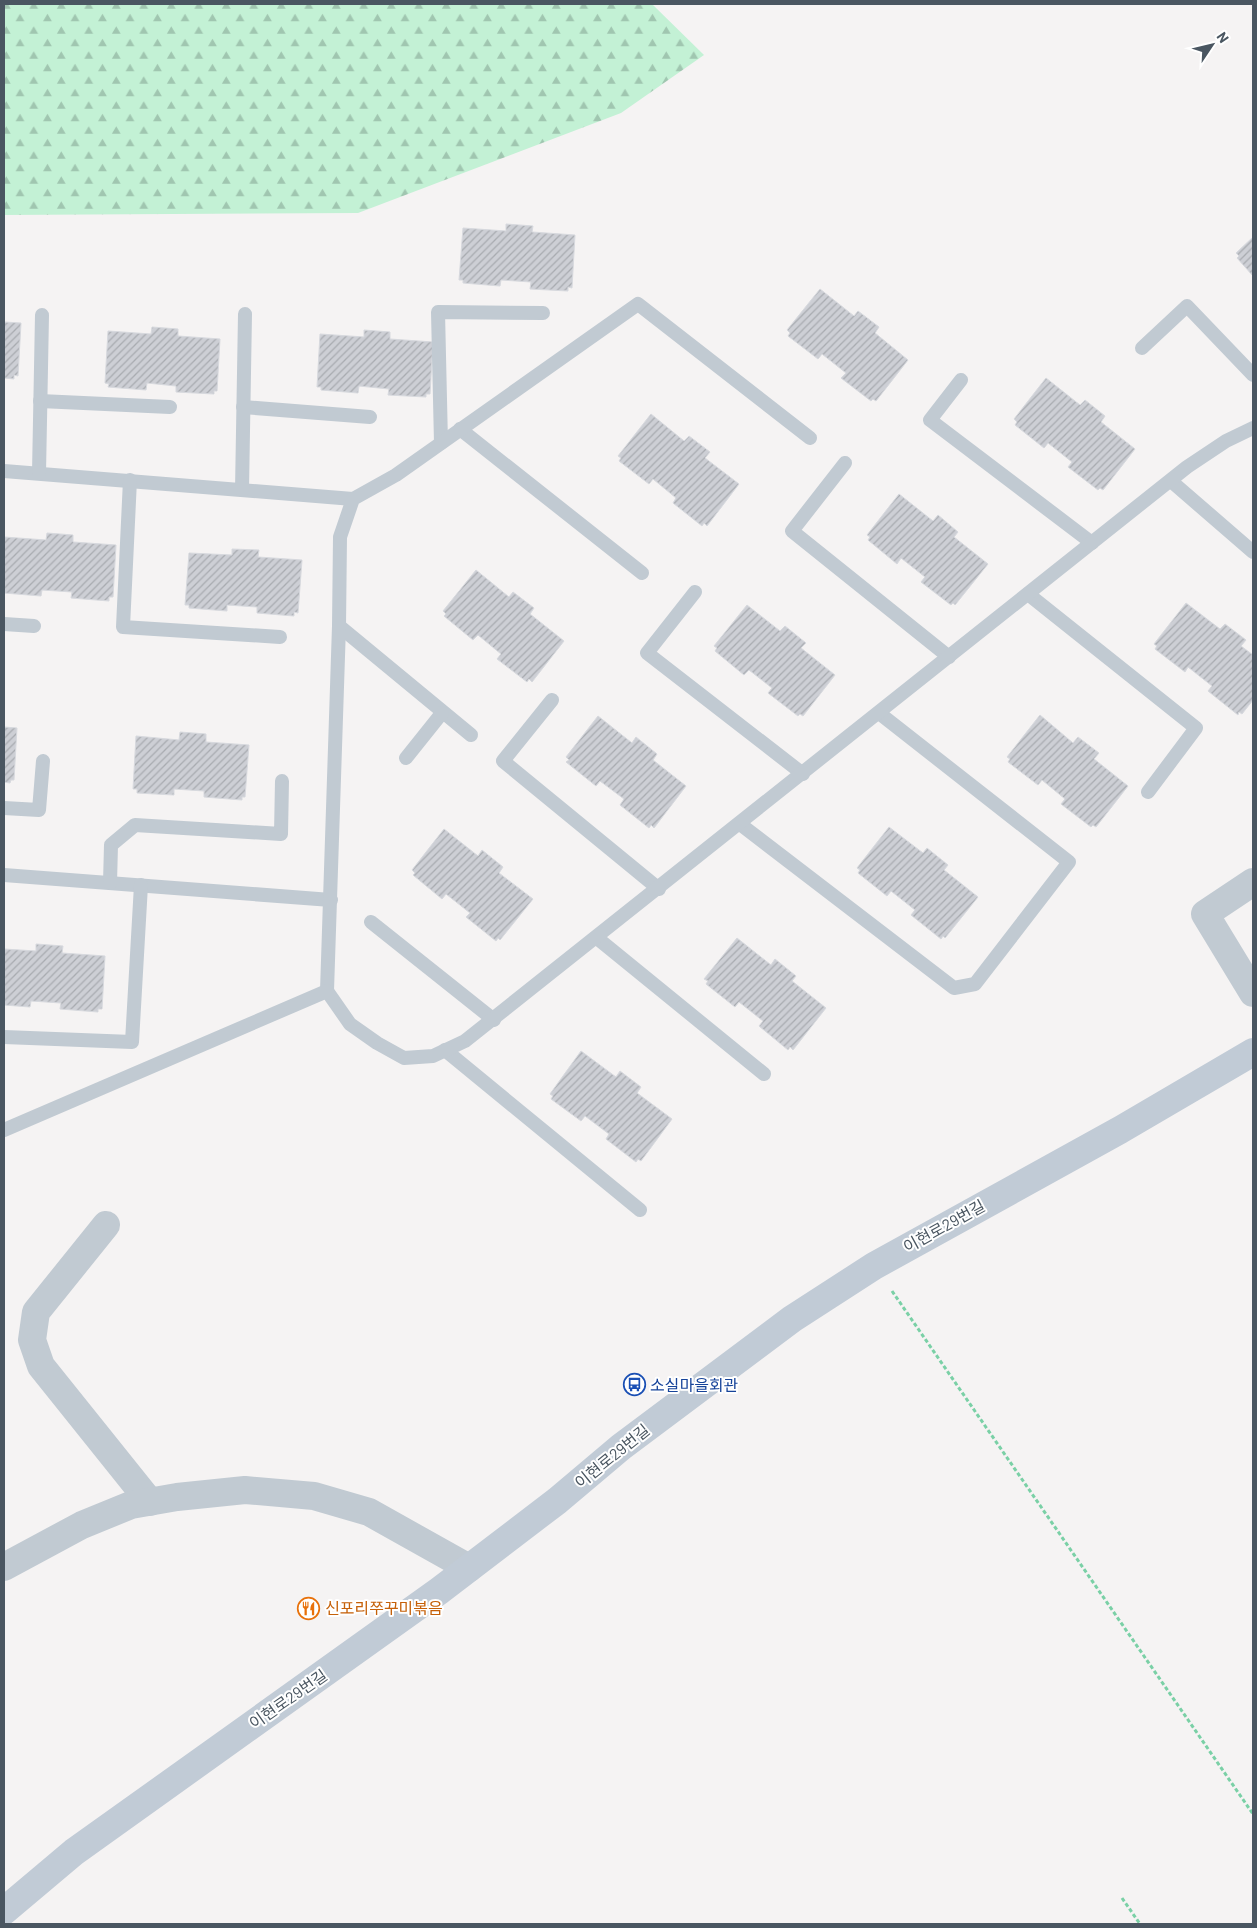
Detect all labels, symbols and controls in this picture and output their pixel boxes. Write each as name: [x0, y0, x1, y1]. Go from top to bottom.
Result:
north arrow: [1187, 20, 1237, 70]
text: N: [1213, 29, 1233, 46]
street label: 이현로29번길: [900, 1195, 988, 1256]
bus stop icon: 소실마을회관: [622, 1373, 646, 1397]
place label: 소실마을회관: [650, 1375, 739, 1394]
street label: 이현로29번길: [571, 1420, 653, 1491]
restaurant icon: 신포리쭈꾸미볶음: [297, 1596, 321, 1620]
place label: 신포리쭈꾸미볶음: [325, 1598, 443, 1617]
street label: 이현로29번길: [245, 1665, 330, 1732]

